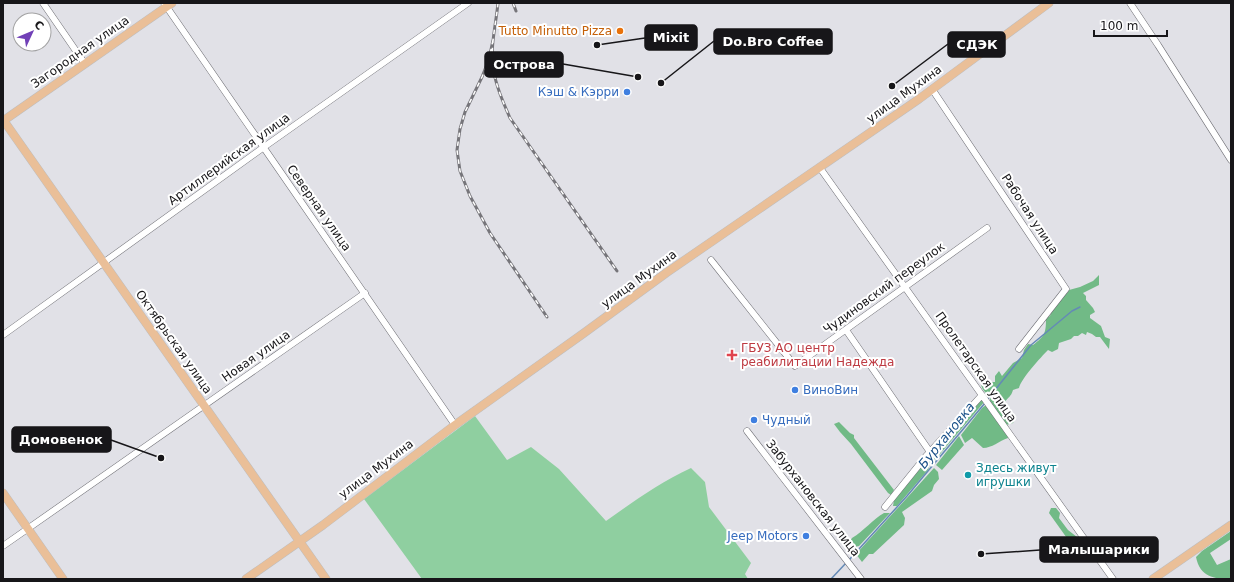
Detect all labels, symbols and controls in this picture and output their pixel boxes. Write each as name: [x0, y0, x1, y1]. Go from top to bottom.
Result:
north arrow: [12, 12, 52, 52]
scale bar: [1094, 12, 1167, 38]
street label: Загородная улица: [28, 13, 132, 91]
text: С: [31, 18, 46, 33]
text: 100 m: [1100, 19, 1138, 33]
place label: Tutto Minutto Pizza: [498, 24, 612, 38]
callout: Mixit: [645, 25, 697, 50]
marker: Tutto Minutto Pizza: [615, 26, 625, 36]
callout: Do.Bro Coffee: [714, 29, 832, 54]
text: Mixit: [653, 30, 689, 45]
callout: СДЭК: [948, 32, 1005, 57]
text: Do.Bro Coffee: [722, 34, 824, 49]
text: СДЭК: [956, 37, 998, 52]
callout: Острова: [485, 52, 563, 77]
text: Острова: [493, 57, 555, 72]
street label: улица Мухина: [864, 62, 944, 126]
place label: Кэш & Кэрри: [538, 85, 619, 99]
marker: Кэш & Кэрри: [622, 87, 632, 97]
street label: Артиллерийская улица: [165, 110, 293, 208]
street label: Северная улица: [284, 162, 354, 254]
street label: Рабочая улица: [999, 171, 1061, 257]
street label: Чудиновский переулок: [821, 239, 947, 337]
street label: улица Мухина: [599, 247, 679, 311]
street label: Октябрьская улица: [133, 287, 215, 397]
street label: Пролетарская улица: [933, 309, 1019, 425]
street label: Новая улица: [219, 327, 293, 385]
place label: ГБУЗ АО центр реабилитации Надежда: [741, 341, 894, 369]
marker: ГБУЗ АО центр реабилитации Надежда: [726, 349, 738, 361]
place label: ВиноВин: [803, 383, 858, 397]
marker: ВиноВин: [790, 385, 800, 395]
water label: Бурхановка: [915, 399, 978, 471]
place label: Чудный: [762, 413, 811, 427]
marker: Чудный: [749, 415, 759, 425]
callout: Домовенок: [12, 427, 111, 452]
text: Домовенок: [19, 432, 103, 447]
street label: улица Мухина: [336, 436, 416, 502]
street label: Забурхановская улица: [763, 437, 863, 559]
place label: Здесь живут игрушки: [976, 461, 1057, 489]
marker: Здесь живут игрушки: [963, 470, 973, 480]
place label: Jeep Motors: [726, 529, 798, 543]
marker: Jeep Motors: [801, 531, 811, 541]
callout: Малышарики: [1040, 537, 1158, 562]
text: Малышарики: [1048, 542, 1150, 557]

